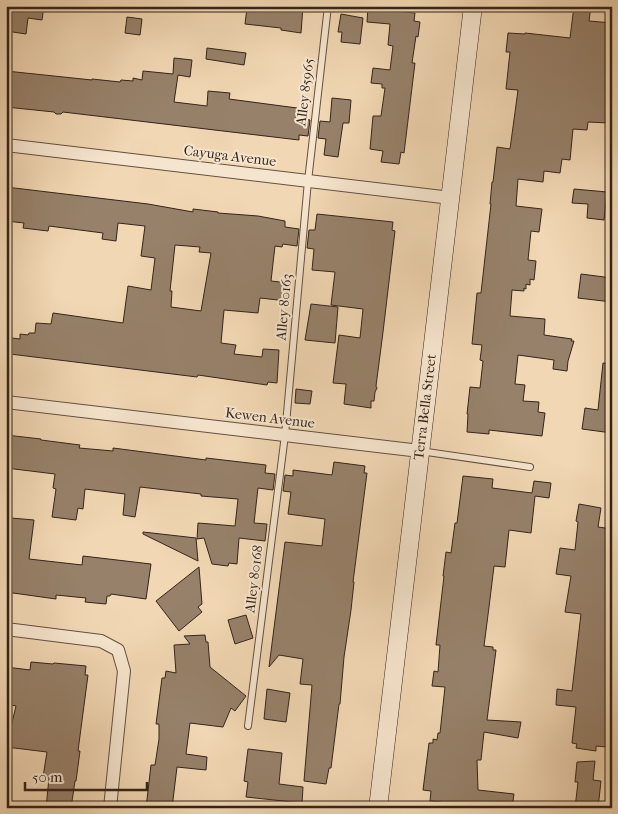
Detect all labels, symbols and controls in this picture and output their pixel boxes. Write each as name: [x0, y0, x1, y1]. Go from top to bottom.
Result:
street label: Alley 85965: [292, 57, 318, 128]
street label: Cayuga Avenue: [183, 142, 277, 170]
street label: Alley 80163: [273, 273, 295, 342]
street label: Terra Bella Street: [410, 353, 440, 461]
street label: Kewen Avenue: [224, 404, 316, 432]
street label: Alley 80168: [241, 544, 267, 615]
scale bar: [25, 759, 148, 791]
text: 50 m: [32, 768, 63, 786]

